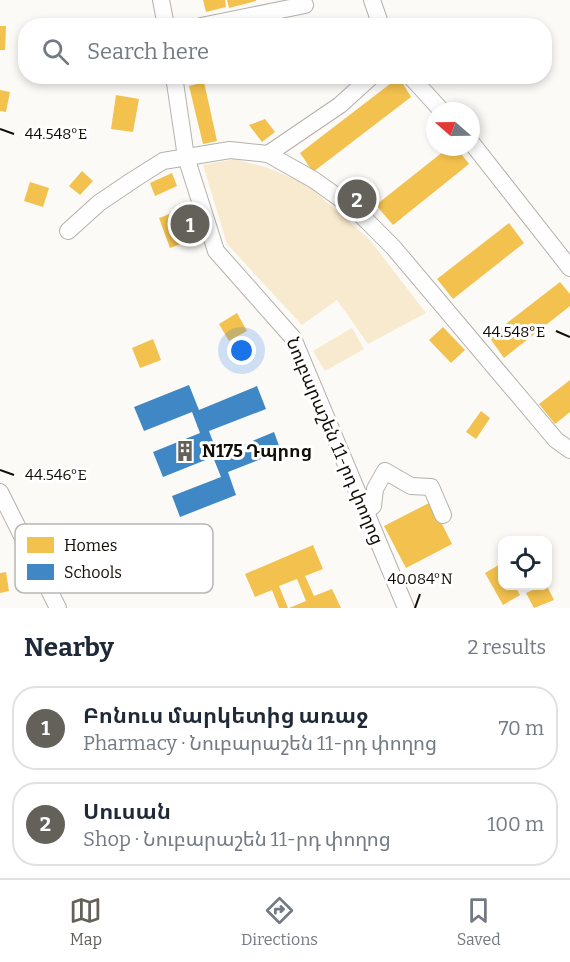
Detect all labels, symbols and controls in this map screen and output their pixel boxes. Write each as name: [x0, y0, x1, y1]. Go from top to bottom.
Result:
search box: [18, 18, 552, 84]
icon: search: [39, 35, 72, 68]
text: Search here: [87, 38, 209, 65]
north arrow: [426, 102, 480, 156]
text: 44.548°E: [25, 125, 87, 143]
pin: 2: [338, 176, 376, 222]
pin: 1: [170, 202, 210, 246]
text: 44.548°E: [483, 323, 545, 341]
street label: Նուբարաշեն 11-րդ փողոց: [281, 334, 389, 548]
your location: [227, 336, 256, 365]
building icon: N175 Դպրոց: [173, 439, 197, 463]
place label: N175 Դպրոց: [202, 440, 312, 462]
text: 44.546°E: [25, 466, 87, 484]
legend: [15, 524, 213, 593]
text: Homes: [64, 536, 117, 555]
map controls: [498, 536, 552, 590]
button: locate: [498, 536, 552, 590]
text: Schools: [64, 563, 122, 582]
text: 40.084°N: [387, 570, 453, 588]
text: Nearby: [24, 632, 114, 663]
text: 2 results: [467, 635, 546, 659]
text: Բոնուս մարկետից առաջ: [83, 702, 368, 729]
text: 1: [41, 716, 50, 740]
text: 70 m: [498, 716, 544, 740]
text: Pharmacy · Նուբարաշեն 11-րդ փողոց: [83, 731, 437, 755]
text: Սուսան: [83, 798, 171, 825]
text: 2: [40, 812, 51, 836]
text: 100 m: [487, 812, 544, 836]
text: Shop · Նուբարաշեն 11-րդ փողոց: [83, 827, 391, 851]
tab: Map: [69, 894, 102, 949]
tab: Directions: [241, 894, 318, 949]
tab: Saved: [457, 894, 501, 949]

